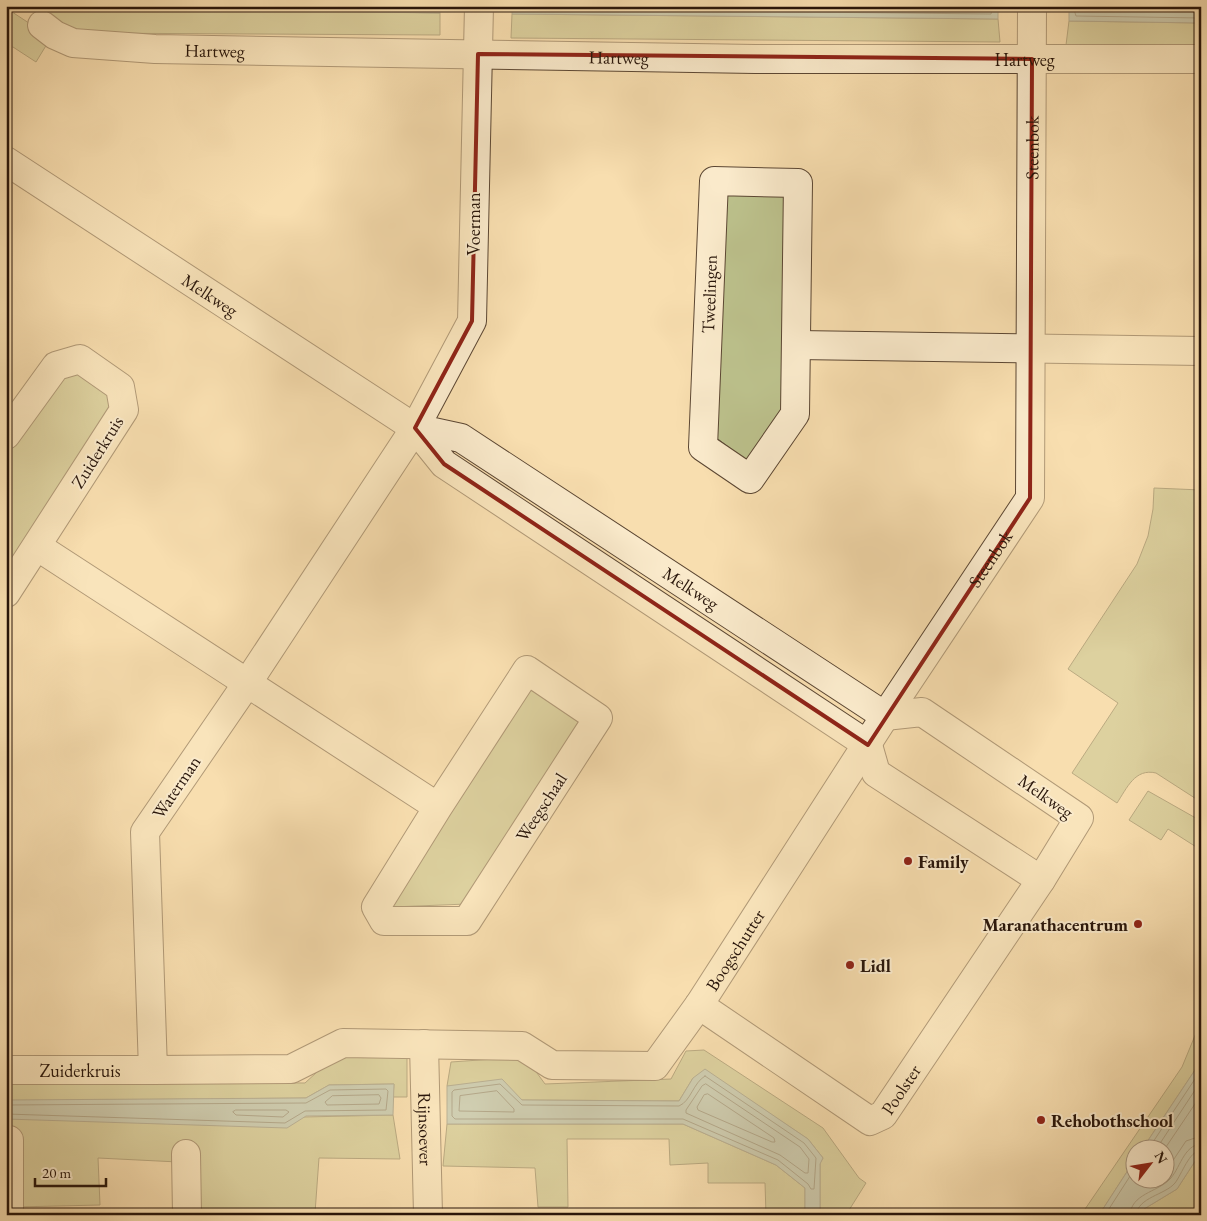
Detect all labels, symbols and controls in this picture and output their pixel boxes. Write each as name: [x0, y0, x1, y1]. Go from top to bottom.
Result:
street label: Hartweg: [184, 38, 245, 62]
street label: Hartweg: [588, 45, 649, 69]
street label: Hartweg: [994, 48, 1055, 71]
street label: Steenbok: [1020, 115, 1043, 180]
street label: Voerman: [462, 192, 485, 255]
street label: Tweelingen: [696, 254, 722, 334]
street label: Melkweg: [178, 268, 243, 321]
street label: Zuiderkruis: [66, 411, 128, 492]
street label: Steenbok: [962, 525, 1017, 592]
street label: Melkweg: [659, 561, 724, 615]
street label: Waterman: [147, 751, 206, 823]
street label: Weegschaal: [510, 768, 572, 846]
street label: Melkweg: [1014, 769, 1078, 823]
place label: Family: [918, 850, 969, 873]
marker: Family: [902, 855, 914, 867]
street label: Boogschutter: [700, 905, 769, 995]
place label: Maranathacentrum: [982, 913, 1128, 936]
marker: Maranathacentrum: [1132, 918, 1144, 930]
place label: Lidl: [860, 954, 891, 977]
marker: Lidl: [844, 959, 856, 971]
street label: Zuiderkruis: [39, 1059, 121, 1082]
street label: Poolster: [875, 1060, 925, 1119]
street label: Rijnsoever: [414, 1092, 438, 1166]
place label: Rehobothschool: [1051, 1109, 1173, 1132]
marker: Rehobothschool: [1035, 1114, 1047, 1126]
north arrow: [1124, 1138, 1174, 1188]
text: N: [1151, 1148, 1172, 1167]
scale bar: [35, 1156, 106, 1188]
text: 20 m: [42, 1163, 71, 1182]

